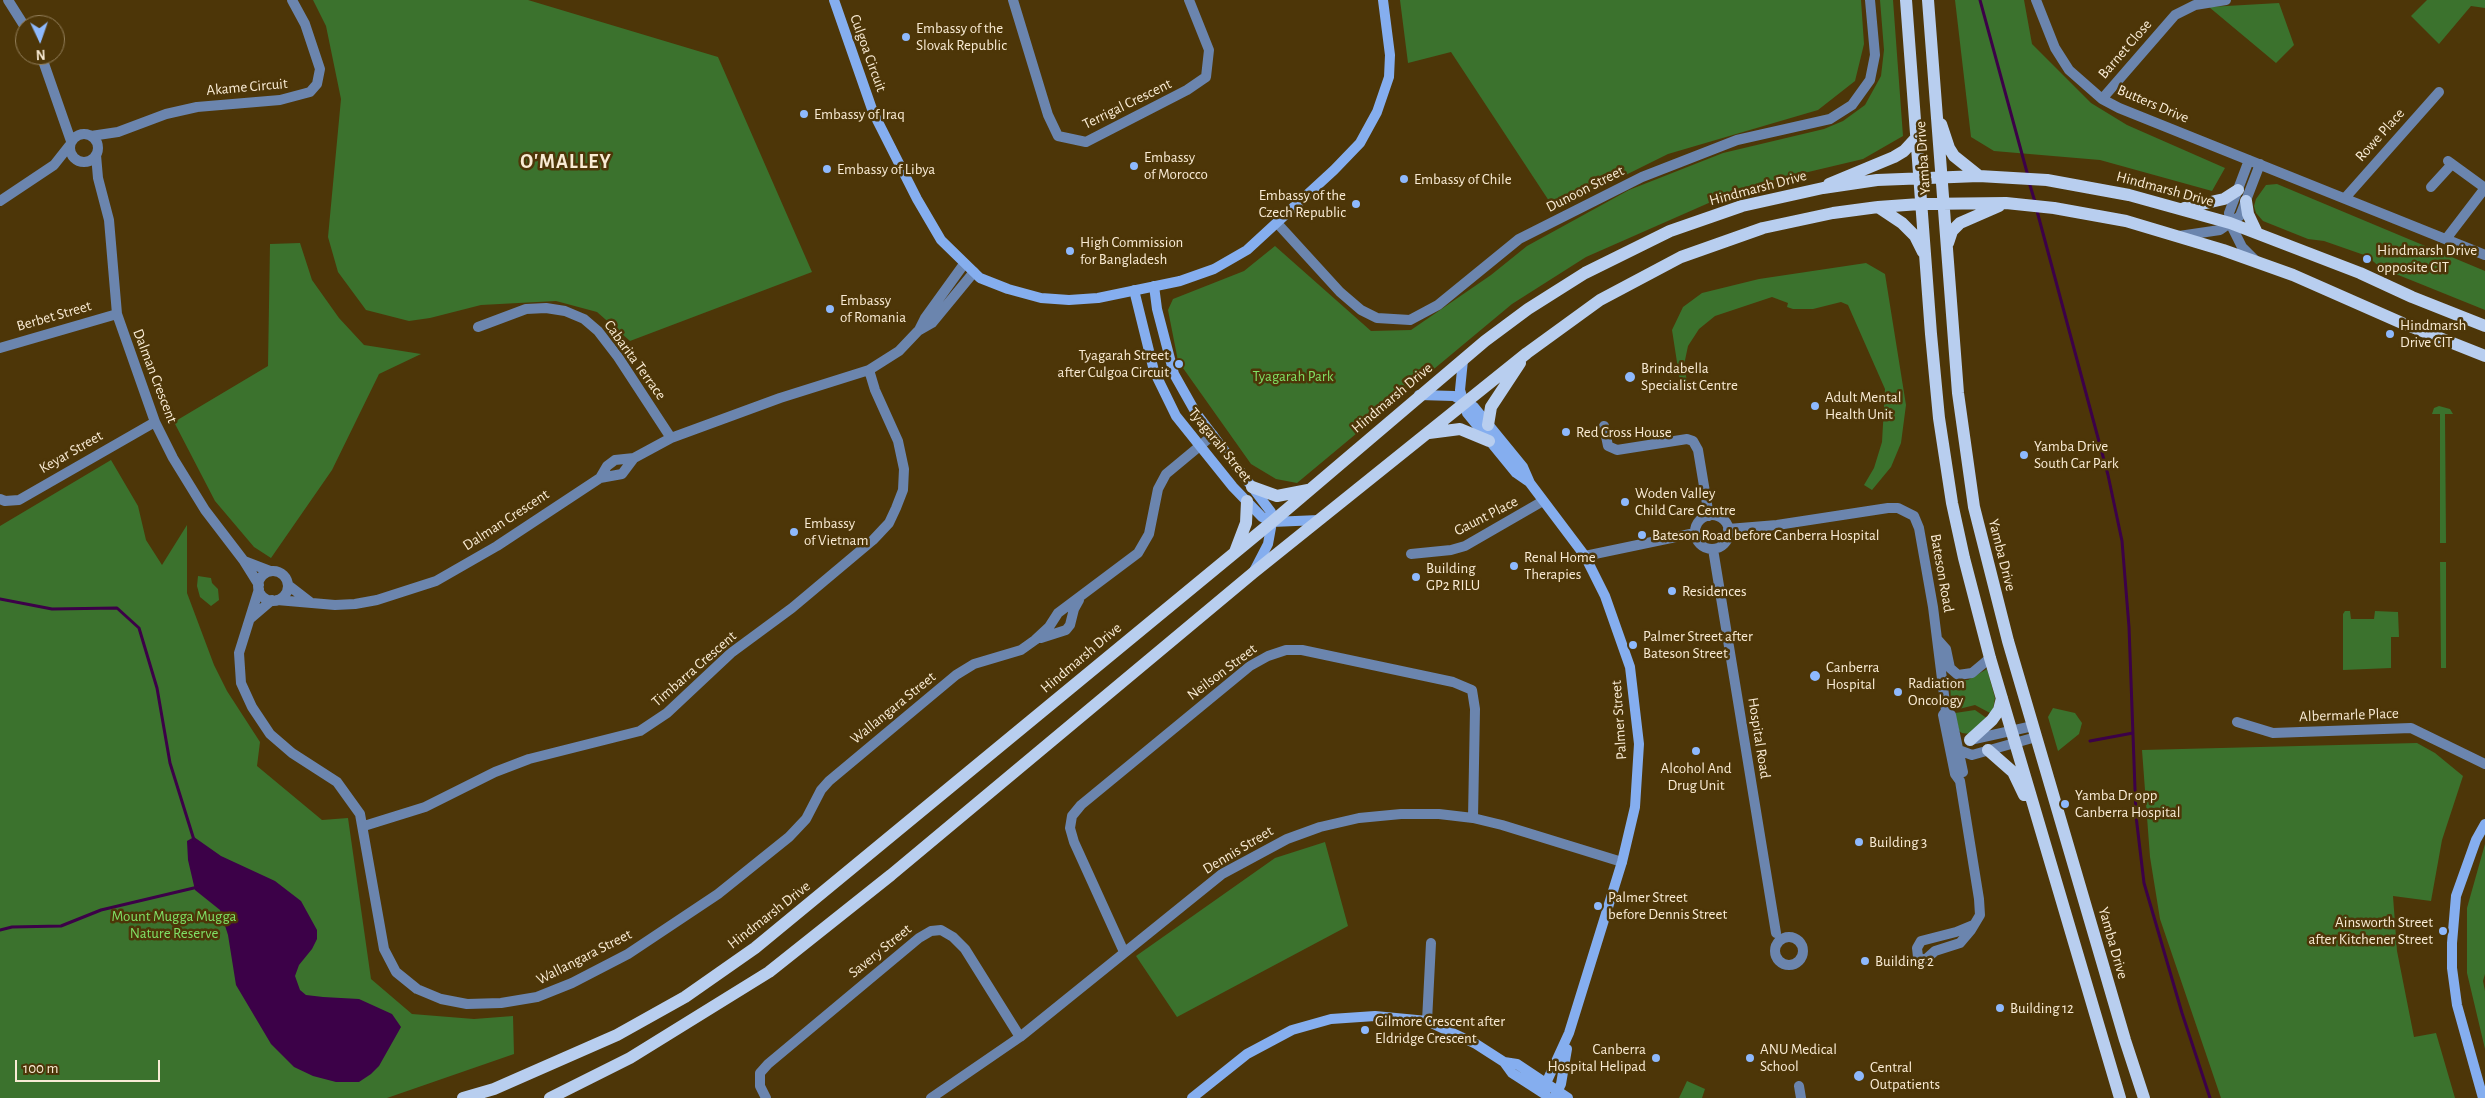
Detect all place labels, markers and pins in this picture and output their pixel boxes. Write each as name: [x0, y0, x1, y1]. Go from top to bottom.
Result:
place label: Embassy of the Slovak Republic: [916, 19, 1007, 54]
marker: Embassy of the Slovak Republic: [900, 31, 912, 43]
place label: Embassy of Iraq: [814, 105, 905, 123]
marker: Embassy of Iraq: [798, 108, 810, 120]
place label: Embassy of Morocco: [1144, 148, 1208, 183]
place label: Embassy of Libya: [837, 160, 935, 178]
marker: Embassy of Morocco: [1128, 160, 1140, 172]
marker: Embassy of Libya: [821, 163, 833, 175]
place label: Embassy of Chile: [1414, 170, 1512, 188]
marker: Embassy of Chile: [1398, 173, 1410, 185]
place label: Embassy of the Czech Republic: [1259, 186, 1346, 221]
marker: Embassy of the Czech Republic: [1350, 198, 1362, 210]
place label: High Commission for Bangladesh: [1080, 233, 1183, 268]
place label: Hindmarsh Drive opposite CIT: [2377, 241, 2477, 276]
marker: High Commission for Bangladesh: [1064, 245, 1076, 257]
marker: Hindmarsh Drive opposite CIT: [2361, 253, 2373, 265]
place label: Embassy of Romania: [840, 291, 906, 326]
marker: Embassy of Romania: [824, 303, 836, 315]
place label: Hindmarsh Drive CIT: [2400, 316, 2466, 351]
marker: Hindmarsh Drive CIT: [2384, 328, 2396, 340]
place label: Tyagarah Street after Culgoa Circuit: [1058, 346, 1169, 381]
marker: Tyagarah Street after Culgoa Circuit: [1173, 358, 1185, 370]
place label: Brindabella Specialist Centre: [1641, 359, 1738, 394]
marker: Brindabella Specialist Centre: [1623, 370, 1637, 384]
place label: Adult Mental Health Unit: [1825, 388, 1901, 423]
marker: Adult Mental Health Unit: [1809, 400, 1821, 412]
place label: Red Cross House: [1576, 423, 1672, 441]
marker: Red Cross House: [1560, 426, 1572, 438]
place label: Yamba Drive South Car Park: [2034, 437, 2119, 472]
marker: Yamba Drive South Car Park: [2018, 449, 2030, 461]
place label: Woden Valley Child Care Centre: [1635, 484, 1736, 519]
marker: Woden Valley Child Care Centre: [1619, 496, 1631, 508]
place label: Embassy of Vietnam: [804, 514, 868, 549]
marker: Embassy of Vietnam: [788, 526, 800, 538]
place label: Bateson Road before Canberra Hospital: [1652, 526, 1880, 544]
marker: Bateson Road before Canberra Hospital: [1636, 529, 1648, 541]
place label: Renal Home Therapies: [1524, 548, 1596, 583]
place label: Building GP2 RILU: [1426, 559, 1480, 594]
marker: Renal Home Therapies: [1508, 560, 1520, 572]
marker: Building GP2 RILU: [1410, 571, 1422, 583]
place label: Residences: [1682, 582, 1747, 600]
marker: Residences: [1666, 585, 1678, 597]
place label: Palmer Street after Bateson Street: [1643, 627, 1753, 662]
marker: Palmer Street after Bateson Street: [1627, 639, 1639, 651]
place label: Canberra Hospital: [1826, 658, 1879, 693]
marker: Canberra Hospital: [1808, 669, 1822, 683]
place label: Radiation Oncology: [1908, 674, 1965, 709]
marker: Radiation Oncology: [1892, 686, 1904, 698]
marker: Alcohol And Drug Unit: [1690, 745, 1702, 757]
place label: Alcohol And Drug Unit: [1661, 759, 1731, 794]
place label: Yamba Dr opp Canberra Hospital: [2075, 786, 2180, 821]
marker: Yamba Dr opp Canberra Hospital: [2059, 798, 2071, 810]
place label: Building 3: [1869, 833, 1927, 851]
marker: Building 3: [1853, 836, 1865, 848]
place label: Palmer Street before Dennis Street: [1608, 888, 1727, 923]
marker: Palmer Street before Dennis Street: [1592, 900, 1604, 912]
place label: Ainsworth Street after Kitchener Street: [2309, 913, 2433, 948]
marker: Ainsworth Street after Kitchener Street: [2437, 925, 2449, 937]
place label: Building 2: [1875, 952, 1934, 970]
marker: Building 2: [1859, 955, 1871, 967]
place label: Building 12: [2010, 999, 2074, 1017]
marker: Building 12: [1994, 1002, 2006, 1014]
place label: Gilmore Crescent after Eldridge Crescent: [1375, 1012, 1505, 1047]
marker: Gilmore Crescent after Eldridge Crescent: [1359, 1024, 1371, 1036]
place label: Canberra Hospital Helipad: [1547, 1040, 1646, 1075]
place label: ANU Medical School: [1760, 1040, 1837, 1075]
marker: Canberra Hospital Helipad: [1650, 1052, 1662, 1064]
marker: ANU Medical School: [1744, 1052, 1756, 1064]
place label: Central Outpatients: [1870, 1058, 1940, 1093]
marker: Central Outpatients: [1852, 1069, 1866, 1083]

